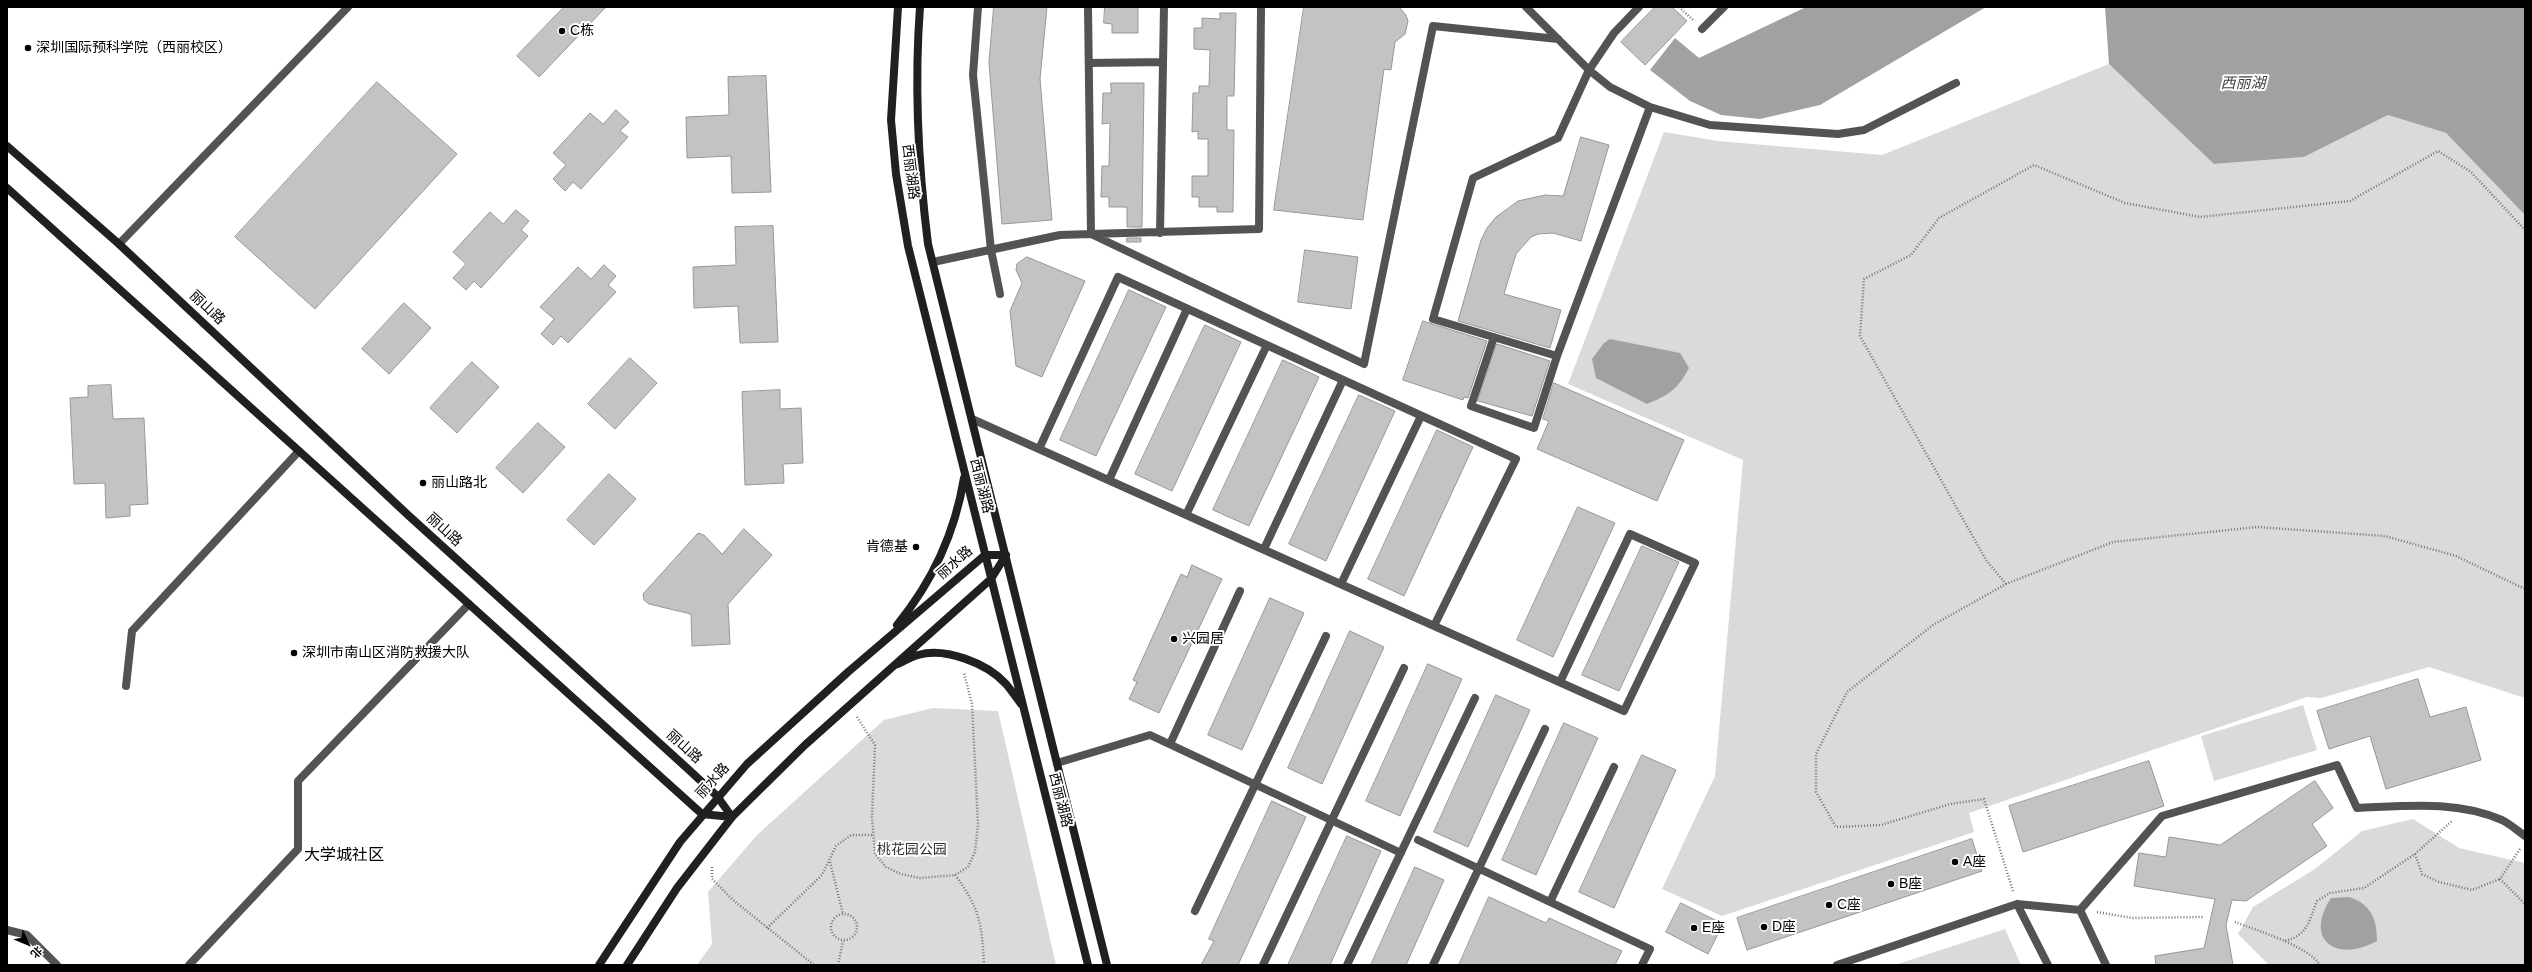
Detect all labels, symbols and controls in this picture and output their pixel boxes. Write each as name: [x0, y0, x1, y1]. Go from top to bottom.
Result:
place label: C栋: [570, 23, 594, 39]
marker: C栋: [557, 26, 567, 36]
place label: 深圳国际预科学院（西丽校区）: [36, 40, 232, 56]
marker: 深圳国际预科学院（西丽校区）: [23, 43, 33, 53]
water label: 西丽湖: [2221, 75, 2265, 93]
street label: 西丽湖路: [898, 143, 922, 201]
street label: 丽山路: [186, 288, 228, 328]
street label: 西丽湖路: [966, 457, 996, 515]
place label: 丽山路北: [431, 475, 487, 491]
marker: 丽山路北: [418, 478, 428, 488]
street label: 丽山路: [423, 510, 465, 550]
place label: 肯德基: [866, 539, 908, 555]
marker: 肯德基: [911, 542, 921, 552]
street label: 丽水路: [934, 543, 976, 583]
place label: 兴园居: [1182, 631, 1224, 647]
marker: 兴园居: [1169, 634, 1179, 644]
place label: 深圳市南山区消防救援大队: [302, 645, 470, 661]
marker: 深圳市南山区消防救援大队: [289, 648, 299, 658]
street label: 丽山路: [663, 727, 705, 767]
street label: 丽水路: [693, 760, 733, 802]
street label: 西丽湖路: [1045, 771, 1075, 829]
park label: 桃花园公园: [877, 842, 947, 858]
district label: 大学城社区: [304, 846, 384, 866]
place label: A座: [1963, 854, 1986, 870]
marker: A座: [1950, 857, 1960, 867]
place label: B座: [1899, 876, 1922, 892]
marker: B座: [1886, 879, 1896, 889]
place label: C座: [1837, 897, 1861, 913]
marker: C座: [1824, 900, 1834, 910]
place label: D座: [1772, 919, 1796, 935]
place label: E座: [1702, 920, 1725, 936]
marker: D座: [1759, 922, 1769, 932]
marker: E座: [1689, 923, 1699, 933]
north arrow: [8, 924, 48, 964]
text: 北: [28, 944, 45, 960]

